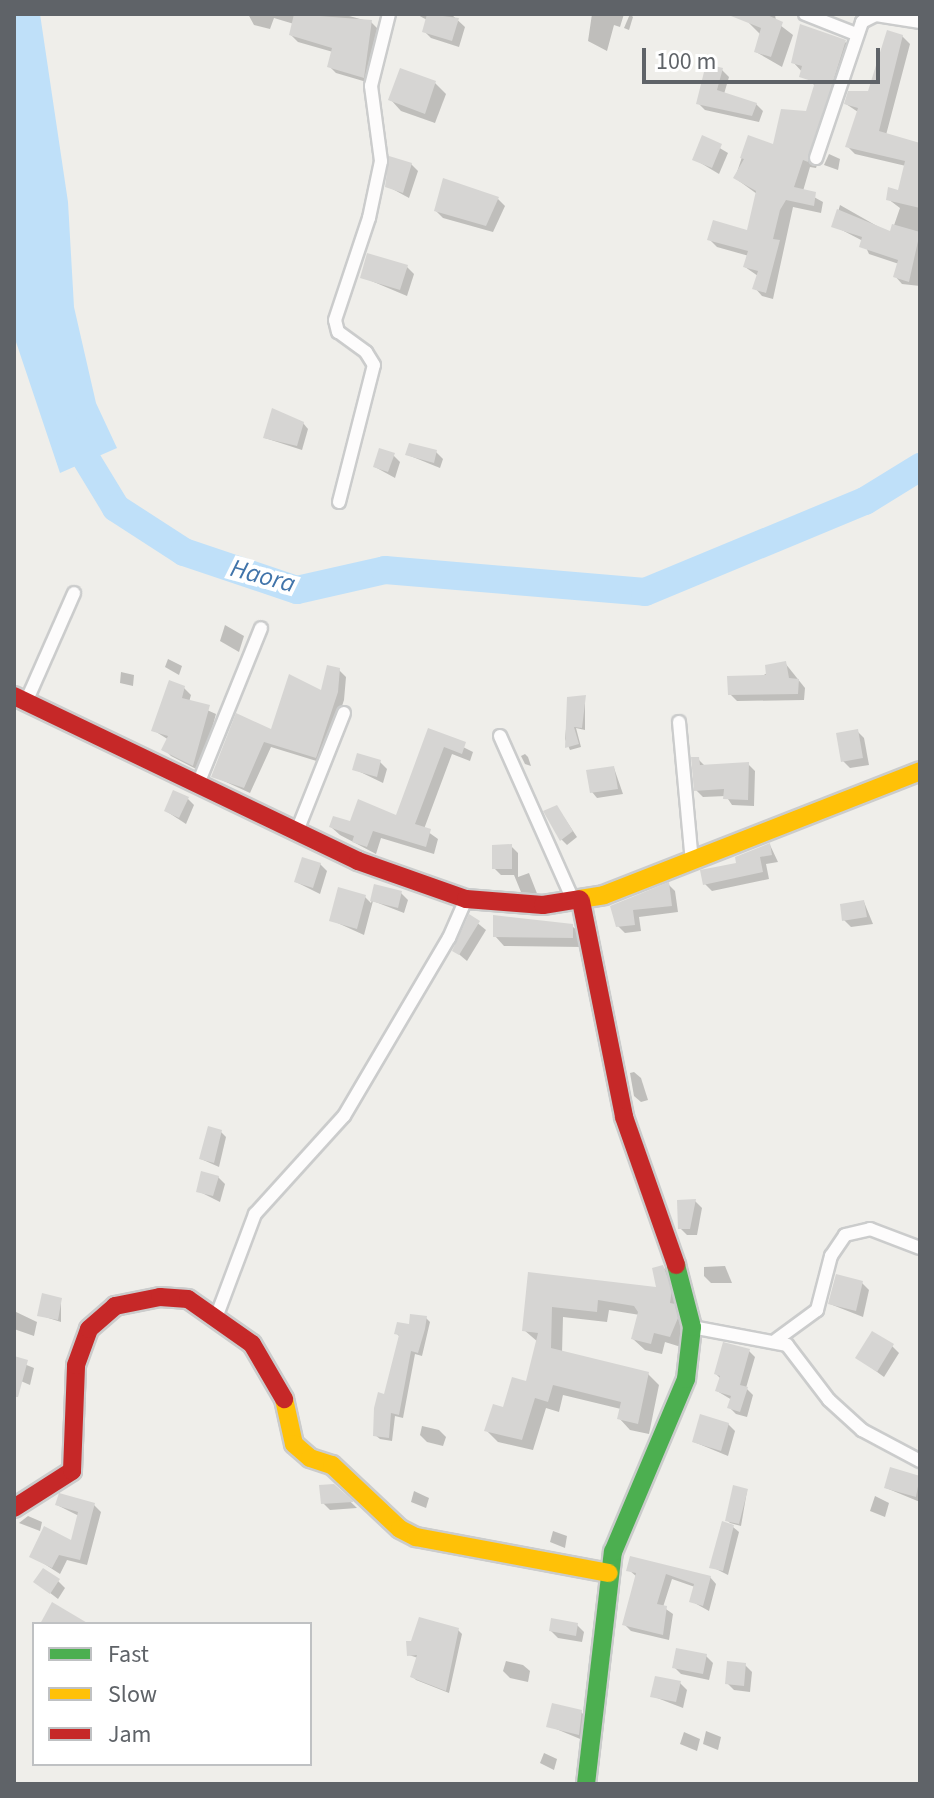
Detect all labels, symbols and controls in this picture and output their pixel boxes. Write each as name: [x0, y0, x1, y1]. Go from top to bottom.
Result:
scale bar: [646, 32, 884, 82]
text: 100 m: [656, 44, 716, 79]
water label: Haora: [227, 552, 299, 600]
legend: [32, 1622, 312, 1766]
text: Fast: [108, 1637, 149, 1672]
text: Slow: [108, 1677, 157, 1712]
text: Jam: [108, 1717, 152, 1752]

